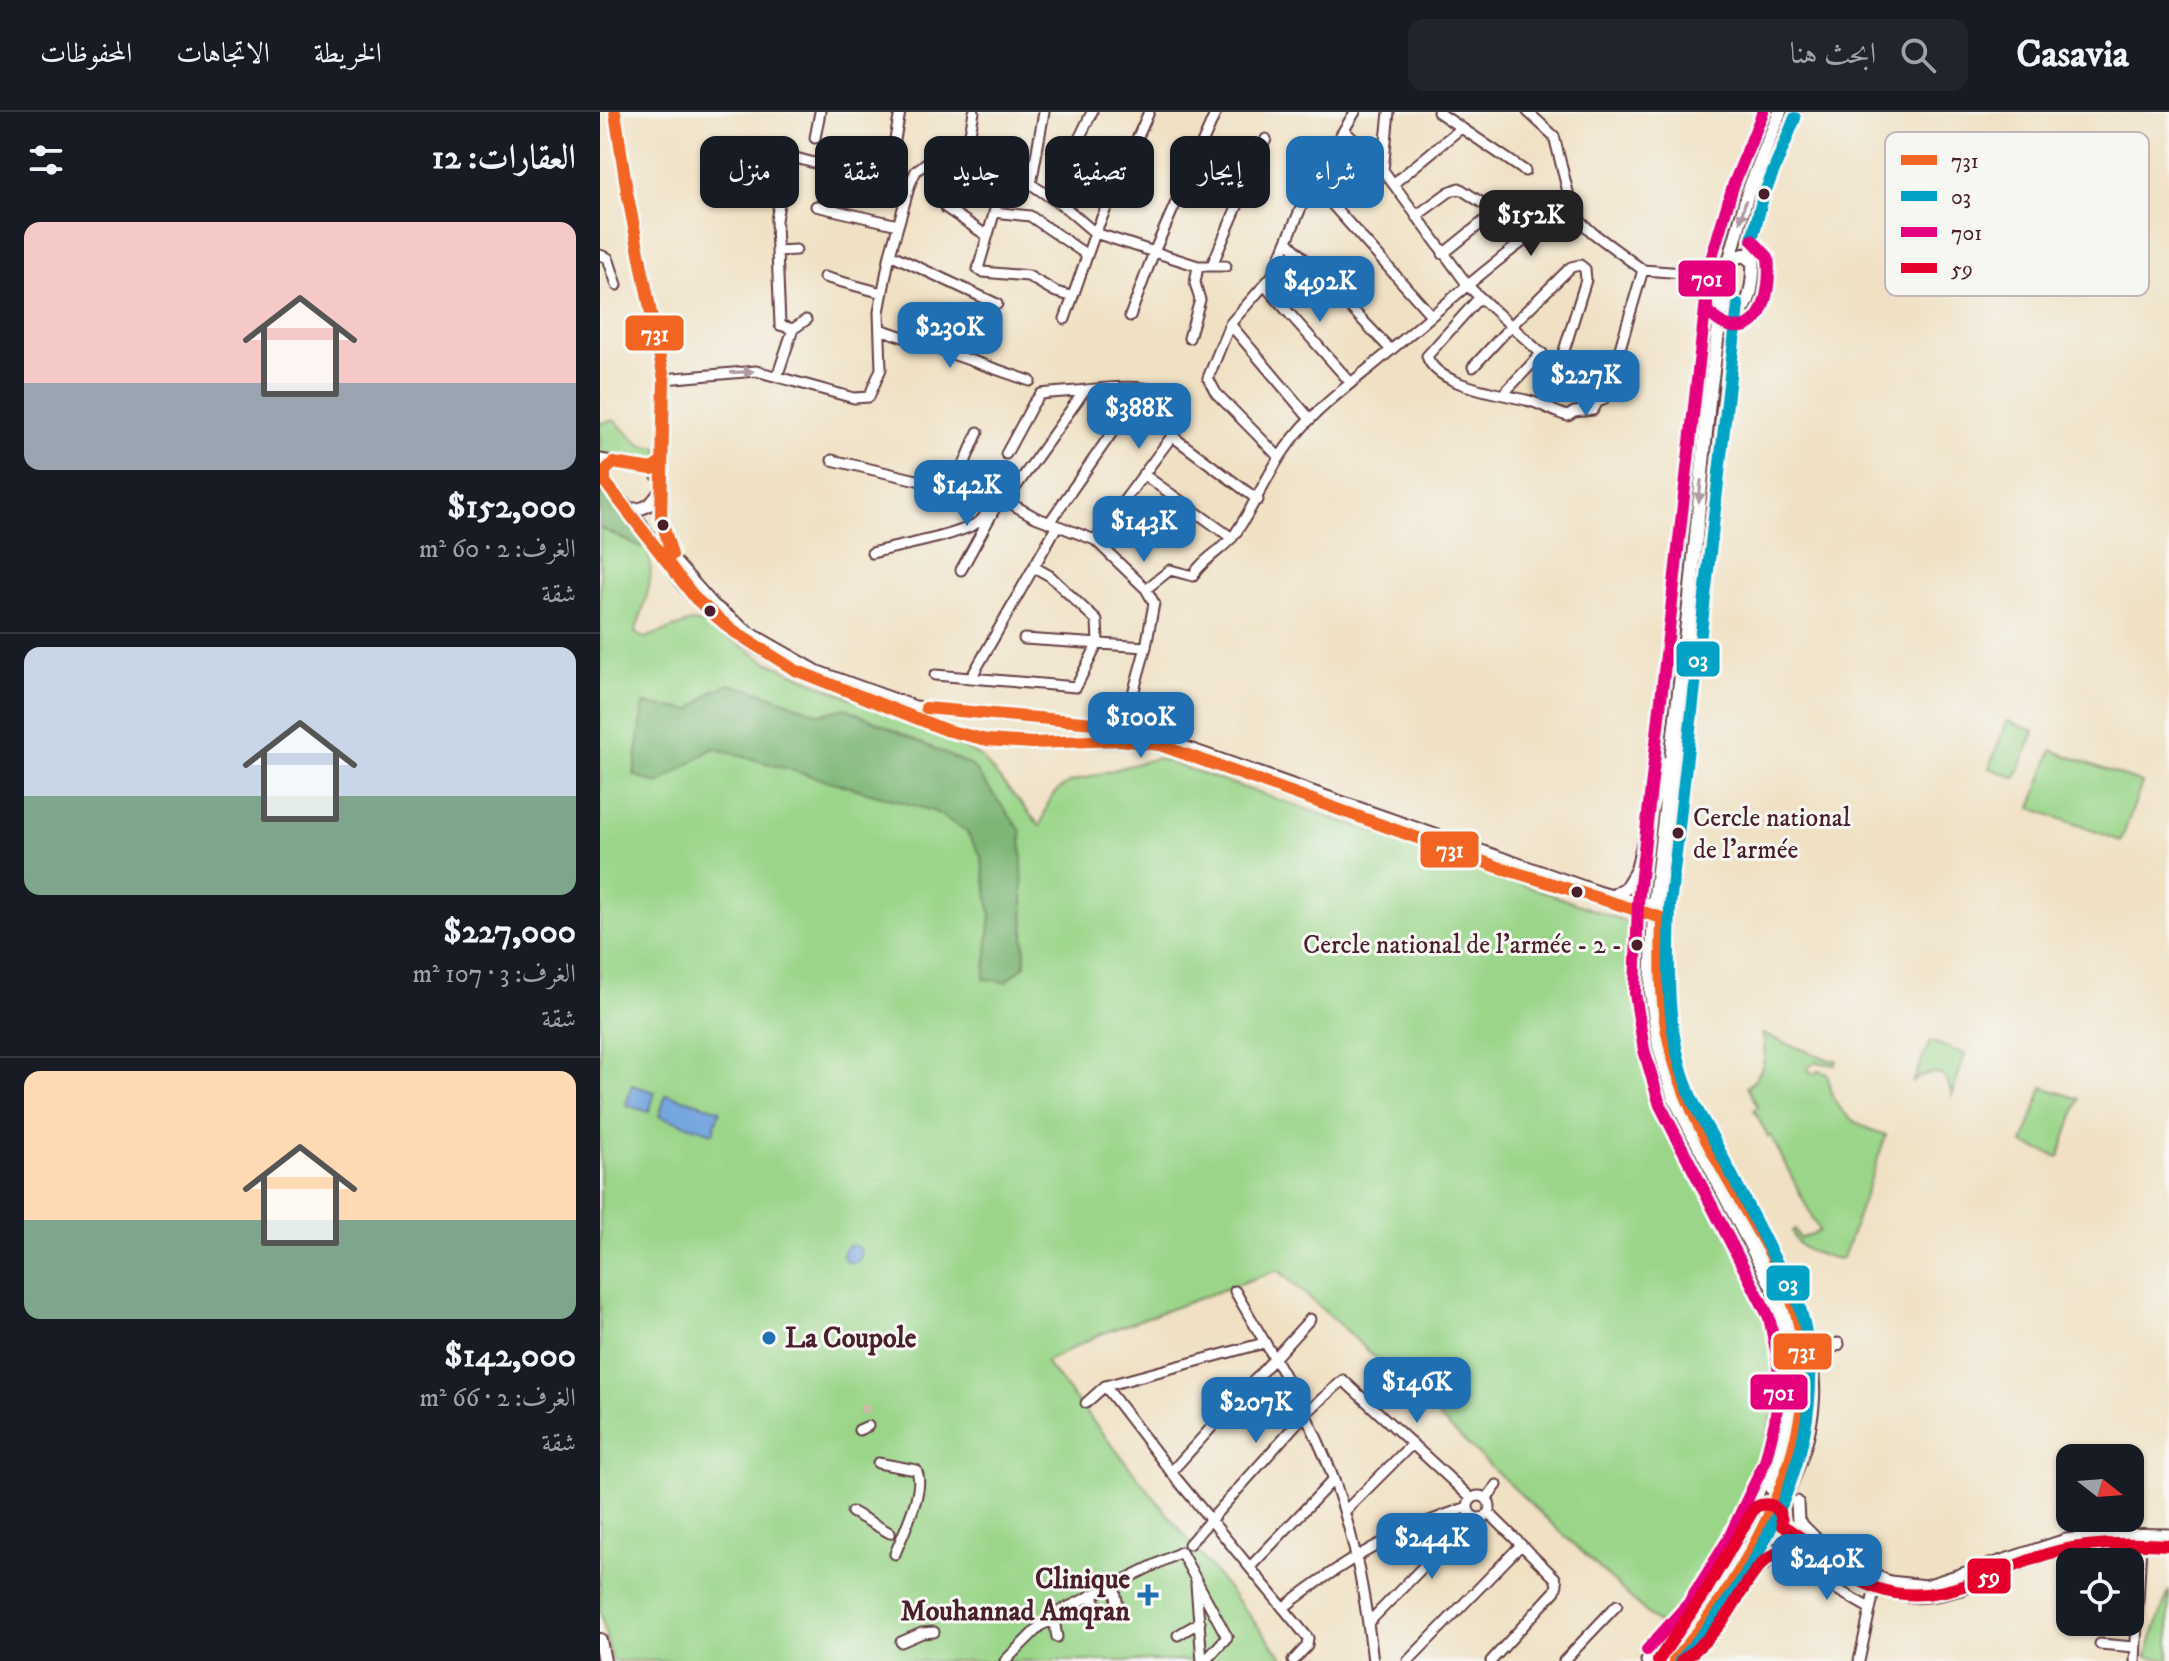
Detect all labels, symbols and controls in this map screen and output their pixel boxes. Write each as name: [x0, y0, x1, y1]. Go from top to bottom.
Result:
search box: [1408, 19, 1968, 91]
text: Casavia: [2016, 31, 2129, 79]
icon: search: [1896, 33, 1940, 77]
text: المحفوظات: [40, 36, 132, 71]
text: الاتجاهات: [176, 36, 270, 71]
text: الخريطة: [314, 36, 382, 71]
text: ابحث هنا: [1790, 36, 1876, 73]
legend: [1885, 132, 2149, 296]
chip: منزل: [700, 136, 799, 208]
chip: شقة: [815, 136, 908, 208]
chip: جديد: [924, 136, 1029, 208]
chip: تصفية: [1045, 136, 1154, 208]
chip: إيجار: [1170, 136, 1270, 208]
chip: شراء: [1286, 136, 1384, 208]
text: العقارات: 12: [432, 137, 576, 179]
icon: filters: [24, 138, 68, 182]
text: 731: [1951, 148, 1979, 175]
text: 03: [1951, 184, 1971, 211]
unlabelled marker: [1756, 186, 1772, 202]
pin: $152K: [1475, 190, 1587, 258]
text: $152K: [1497, 199, 1565, 232]
one-way arrow: [1736, 199, 1748, 224]
text: 701: [1951, 220, 1982, 247]
pin: $492K: [1264, 256, 1376, 324]
text: 59: [1951, 256, 1973, 283]
line badge: 701: [1677, 259, 1737, 298]
text: $492K: [1283, 265, 1357, 298]
text: 701: [1691, 266, 1723, 293]
icon: home: [228, 274, 372, 418]
pin: $230K: [894, 302, 1006, 370]
text: $230K: [916, 311, 984, 344]
line badge: 731: [624, 314, 685, 352]
text: 731: [641, 321, 669, 348]
pin: $227K: [1530, 350, 1642, 418]
text: $227K: [1550, 359, 1622, 392]
one-way arrow: [730, 365, 755, 378]
pin: $388K: [1083, 383, 1195, 451]
text: $388K: [1105, 392, 1173, 425]
pin: $142K: [911, 460, 1023, 528]
text: $142K: [932, 469, 1002, 502]
one-way arrow: [1693, 479, 1706, 504]
text: $152,000: [447, 486, 576, 528]
pin: $143K: [1088, 496, 1200, 564]
text: $143K: [1111, 505, 1177, 538]
unlabelled marker: [655, 517, 671, 533]
text: الغرف: 2 · 60 m²: [419, 533, 576, 566]
text: شقة: [542, 578, 576, 611]
unlabelled marker: [702, 603, 718, 619]
line badge: 03: [1675, 640, 1721, 678]
text: 03: [1688, 647, 1708, 674]
pin: $100K: [1085, 692, 1197, 760]
icon: home: [228, 699, 372, 843]
text: $100K: [1106, 701, 1176, 734]
place label: Cercle national de l'armée: [1693, 802, 1851, 867]
marker: Cercle national de l'armée: [1670, 825, 1686, 841]
line badge: 731: [1419, 830, 1480, 869]
text: 731: [1436, 837, 1464, 864]
unlabelled marker: [1569, 884, 1585, 900]
text: $227,000: [443, 911, 576, 953]
place label: Cercle national de l'armée - 2 -: [1303, 929, 1622, 962]
marker: Cercle national de l'armée - 2 -: [1629, 937, 1645, 953]
text: الغرف: 3 · 107 m²: [412, 958, 576, 991]
text: شقة: [542, 1003, 576, 1036]
icon: home: [228, 1123, 372, 1267]
line badge: 03: [1765, 1264, 1811, 1302]
text: 03: [1778, 1271, 1798, 1298]
place label: La Coupole: [785, 1321, 917, 1356]
marker: La Coupole: [760, 1329, 778, 1347]
line badge: 731: [1772, 1332, 1833, 1371]
text: $142,000: [444, 1335, 576, 1377]
text: 731: [1788, 1339, 1816, 1366]
pin: $146K: [1361, 1357, 1473, 1425]
text: $146K: [1382, 1366, 1452, 1399]
line badge: 701: [1749, 1373, 1809, 1411]
pin: $207K: [1200, 1377, 1312, 1445]
text: 701: [1763, 1380, 1795, 1407]
text: الغرف: 2 · 66 m²: [419, 1382, 576, 1415]
text: $207K: [1220, 1386, 1292, 1419]
text: شقة: [542, 1427, 576, 1460]
north arrow: [2056, 1444, 2144, 1532]
map controls: [2056, 1444, 2144, 1636]
pin: $244K: [1376, 1513, 1488, 1581]
text: $244K: [1394, 1522, 1470, 1555]
pin: $240K: [1771, 1534, 1883, 1602]
text: $240K: [1790, 1543, 1864, 1576]
button: locate: [2056, 1548, 2144, 1636]
line badge: 59: [1966, 1557, 2012, 1595]
place label: Clinique Mouhannad Amqran: [901, 1562, 1130, 1630]
text: 59: [1977, 1564, 2000, 1591]
marker: Clinique Mouhannad Amqran: [1137, 1584, 1159, 1606]

